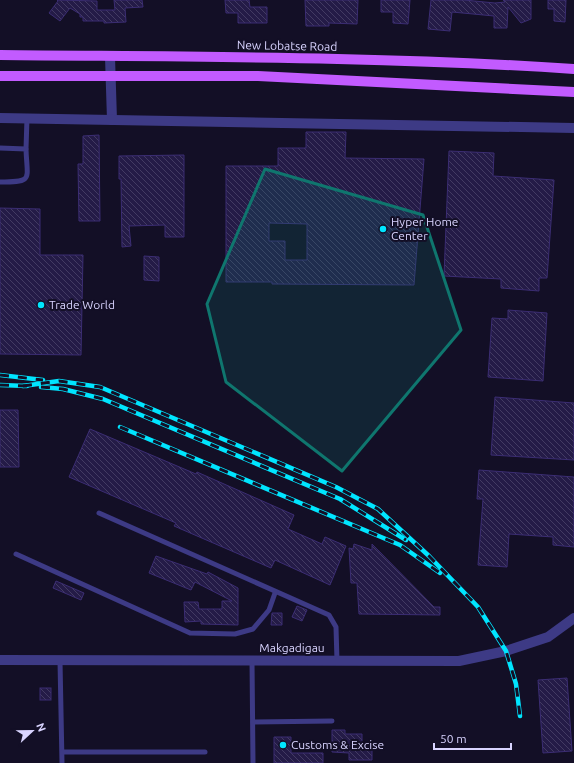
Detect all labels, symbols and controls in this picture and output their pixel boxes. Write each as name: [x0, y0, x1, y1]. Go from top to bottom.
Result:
street label: New Lobatse Road: [237, 38, 337, 53]
place label: Hyper Home Center: [391, 215, 458, 242]
marker: Hyper Home Center: [378, 224, 388, 234]
place label: Trade World: [49, 298, 115, 311]
marker: Trade World: [36, 300, 46, 310]
street label: Makgadigau: [259, 641, 325, 654]
north arrow: [12, 711, 52, 751]
text: N: [34, 721, 48, 733]
scale bar: [434, 725, 511, 751]
text: 50 m: [440, 732, 467, 745]
place label: Customs & Excise: [291, 738, 384, 751]
marker: Customs & Excise: [278, 740, 288, 750]

